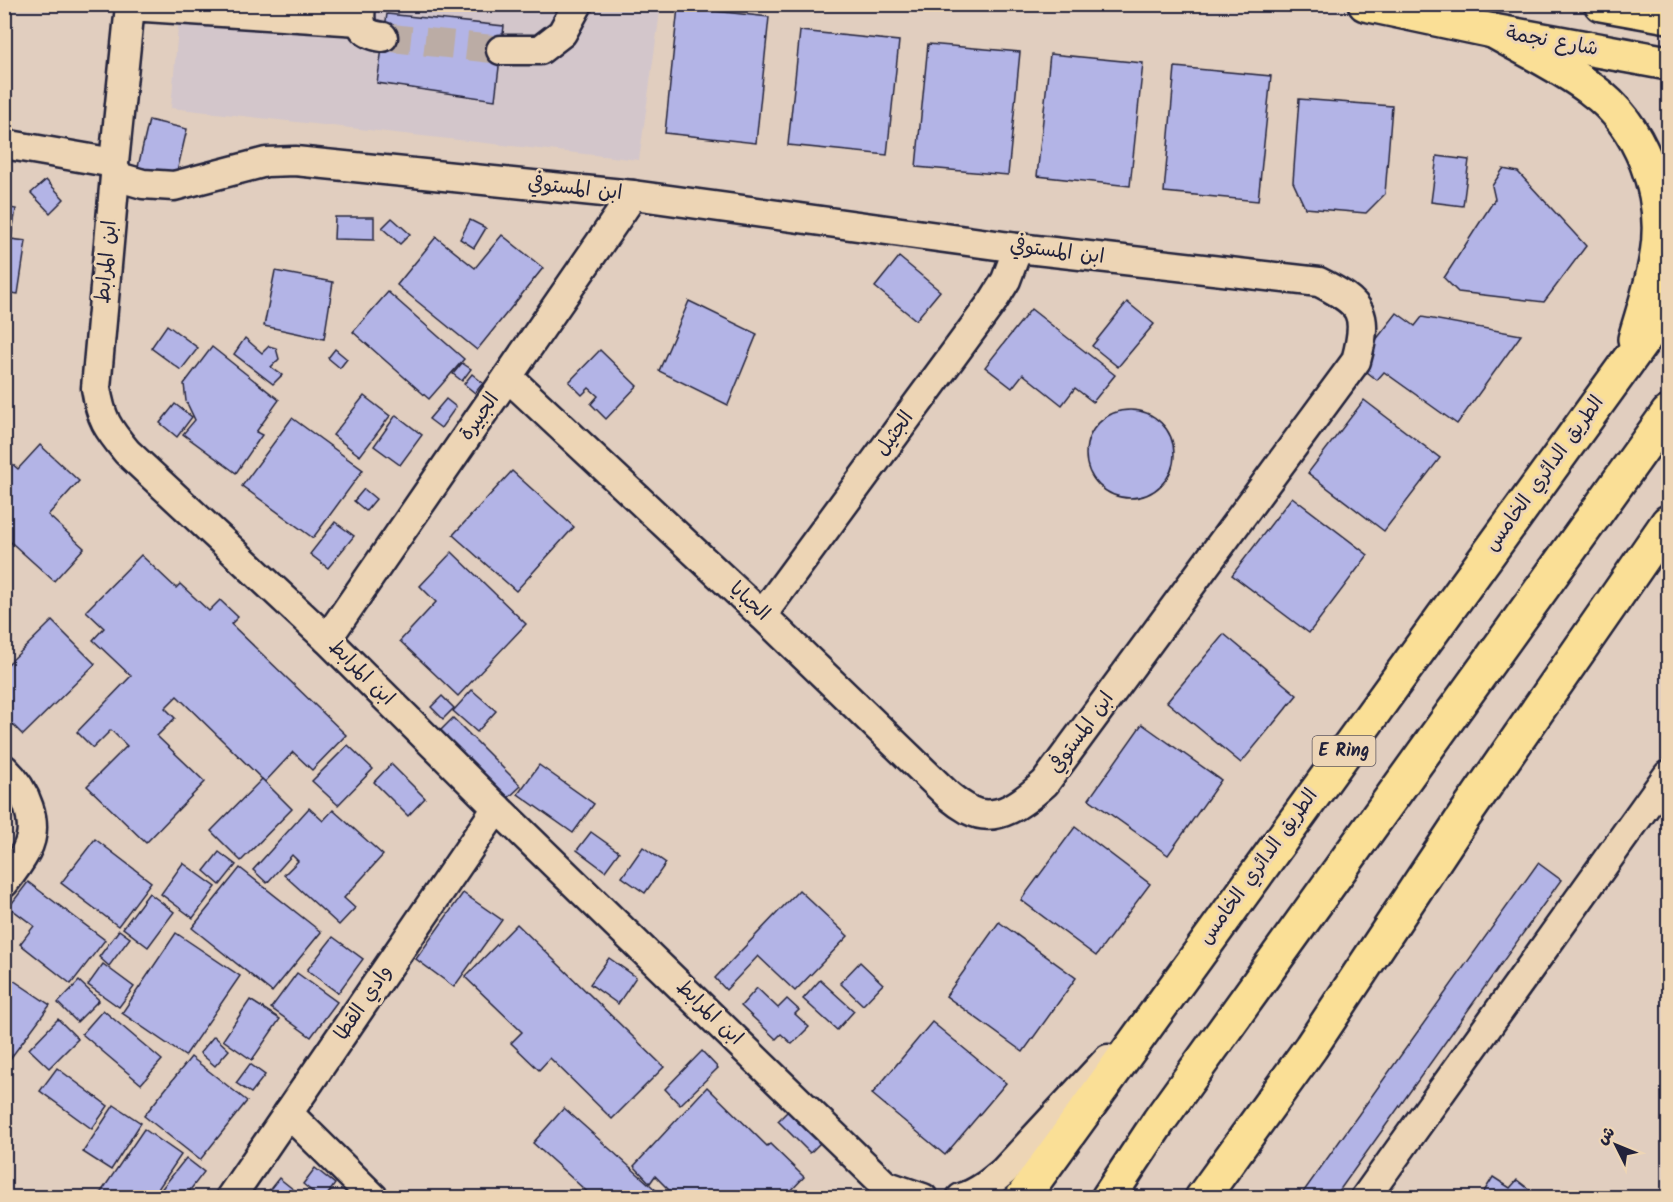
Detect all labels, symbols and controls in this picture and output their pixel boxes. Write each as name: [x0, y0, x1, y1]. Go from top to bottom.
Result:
street label: شارع نجمة: [1503, 18, 1601, 66]
street label: ابن المستوفي: [526, 168, 624, 210]
street label: ابن المرابط: [87, 219, 127, 305]
street label: ابن المستوفي: [1008, 230, 1106, 274]
street label: الجبيرة: [452, 386, 508, 448]
street label: الطريق الدائري الخامس: [1477, 389, 1613, 559]
street label: الجثيل: [867, 405, 923, 463]
street label: الجبايا: [721, 574, 777, 630]
street label: ابن المرابط: [320, 632, 402, 714]
street label: ابن المستوفي: [1041, 685, 1123, 781]
road number: E Ring: [1312, 736, 1376, 766]
street label: الطريق الدائري الخامس: [1191, 782, 1327, 952]
street label: وادي القطا: [327, 959, 401, 1047]
street label: ابن المرابط: [668, 972, 750, 1054]
north arrow: [1586, 1115, 1646, 1175]
text: ش: [1591, 1121, 1621, 1151]

